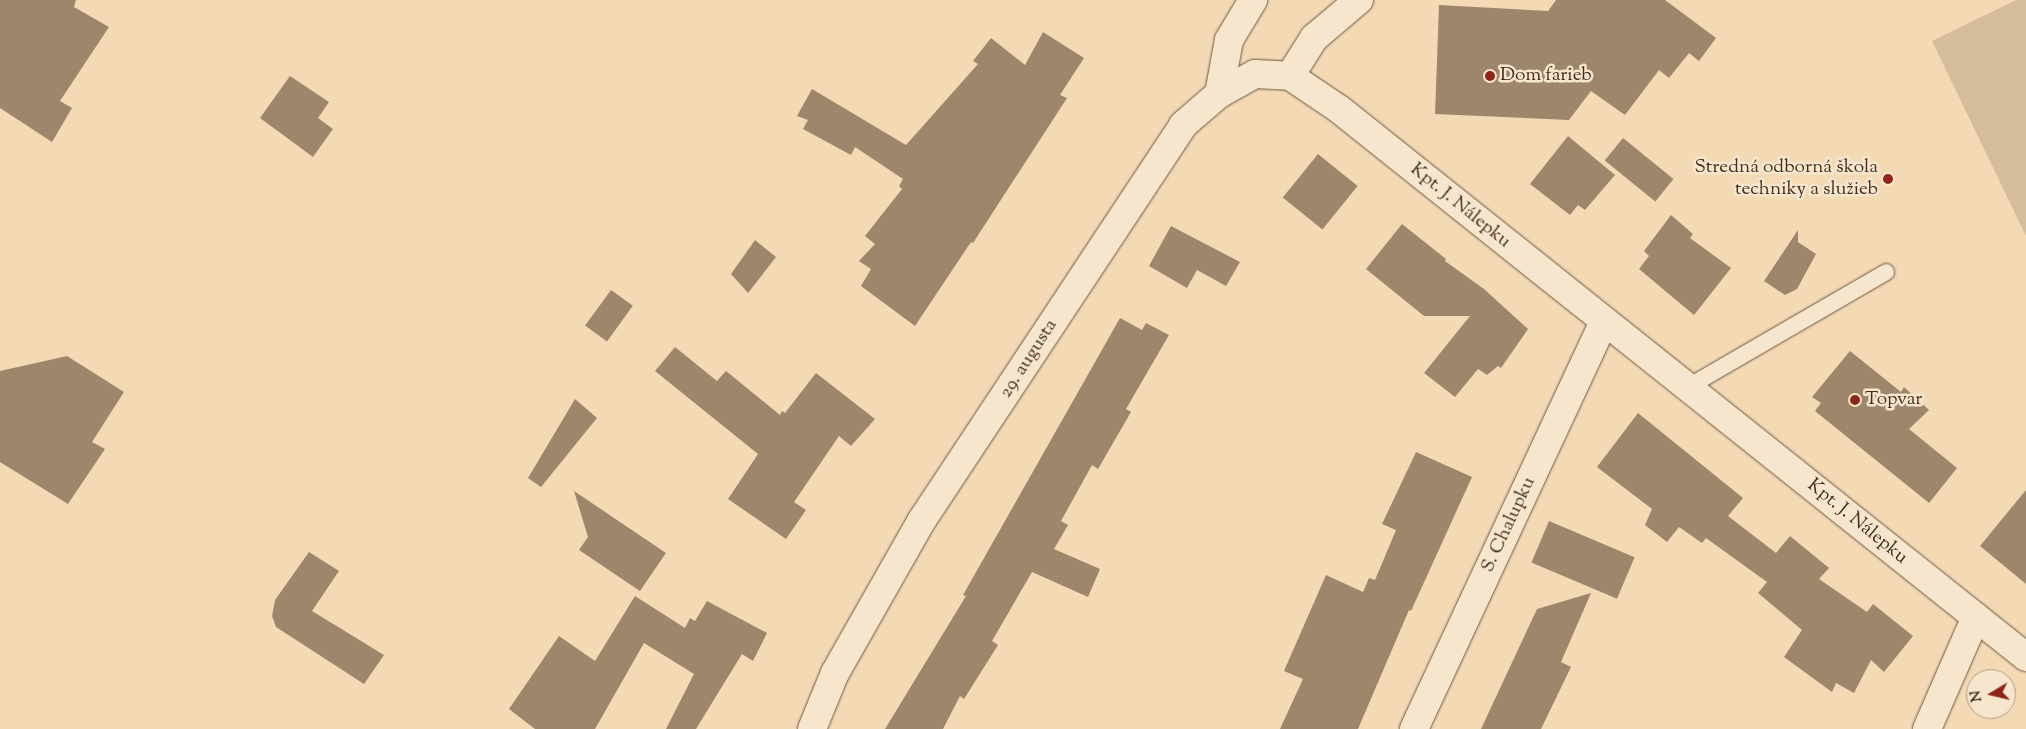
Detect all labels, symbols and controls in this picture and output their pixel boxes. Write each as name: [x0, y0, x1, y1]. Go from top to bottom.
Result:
place label: Dom farieb: [1500, 65, 1592, 87]
marker: Dom farieb: [1484, 70, 1496, 82]
place label: Stredná odborná škola techniky a služieb: [1694, 157, 1878, 201]
street label: Kpt. J. Nálepku: [1405, 159, 1515, 253]
marker: Stredná odborná škola techniky a služieb: [1882, 173, 1894, 185]
street label: 29. augusta: [995, 315, 1063, 403]
place label: Topvar: [1865, 389, 1922, 411]
marker: Topvar: [1849, 394, 1861, 406]
street label: S. Chalupku: [1477, 474, 1541, 576]
street label: Kpt. J. Nálepku: [1802, 475, 1912, 569]
north arrow: [1966, 669, 2016, 719]
text: N: [1966, 689, 1988, 703]

